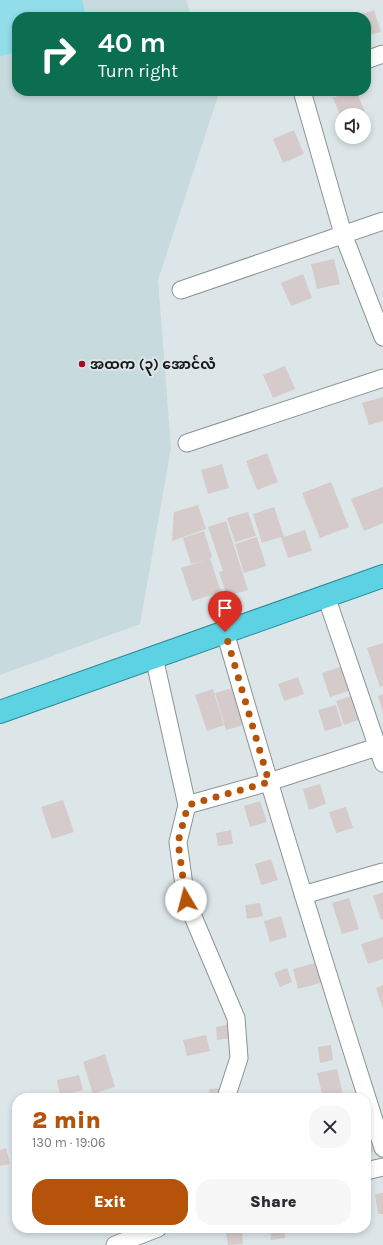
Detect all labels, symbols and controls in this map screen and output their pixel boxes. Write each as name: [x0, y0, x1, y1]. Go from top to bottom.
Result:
text: 40 m: [98, 26, 166, 59]
icon: right: [32, 28, 84, 80]
text: Turn right: [98, 60, 178, 82]
map controls: [335, 108, 371, 144]
button: sound: [335, 108, 371, 144]
place label: အထက (၃) အောင်လံ: [90, 354, 216, 376]
marker: အထက (၃) အောင်လံ: [77, 359, 87, 369]
pin: [208, 591, 242, 632]
icon: arrive: [214, 597, 236, 619]
position arrow: [165, 879, 207, 921]
text: 2 min: [32, 1106, 101, 1134]
button: close: [309, 1106, 351, 1148]
text: 130 m · 19:06: [32, 1135, 105, 1150]
button: Exit: [32, 1179, 188, 1225]
button: Share: [196, 1179, 351, 1225]

